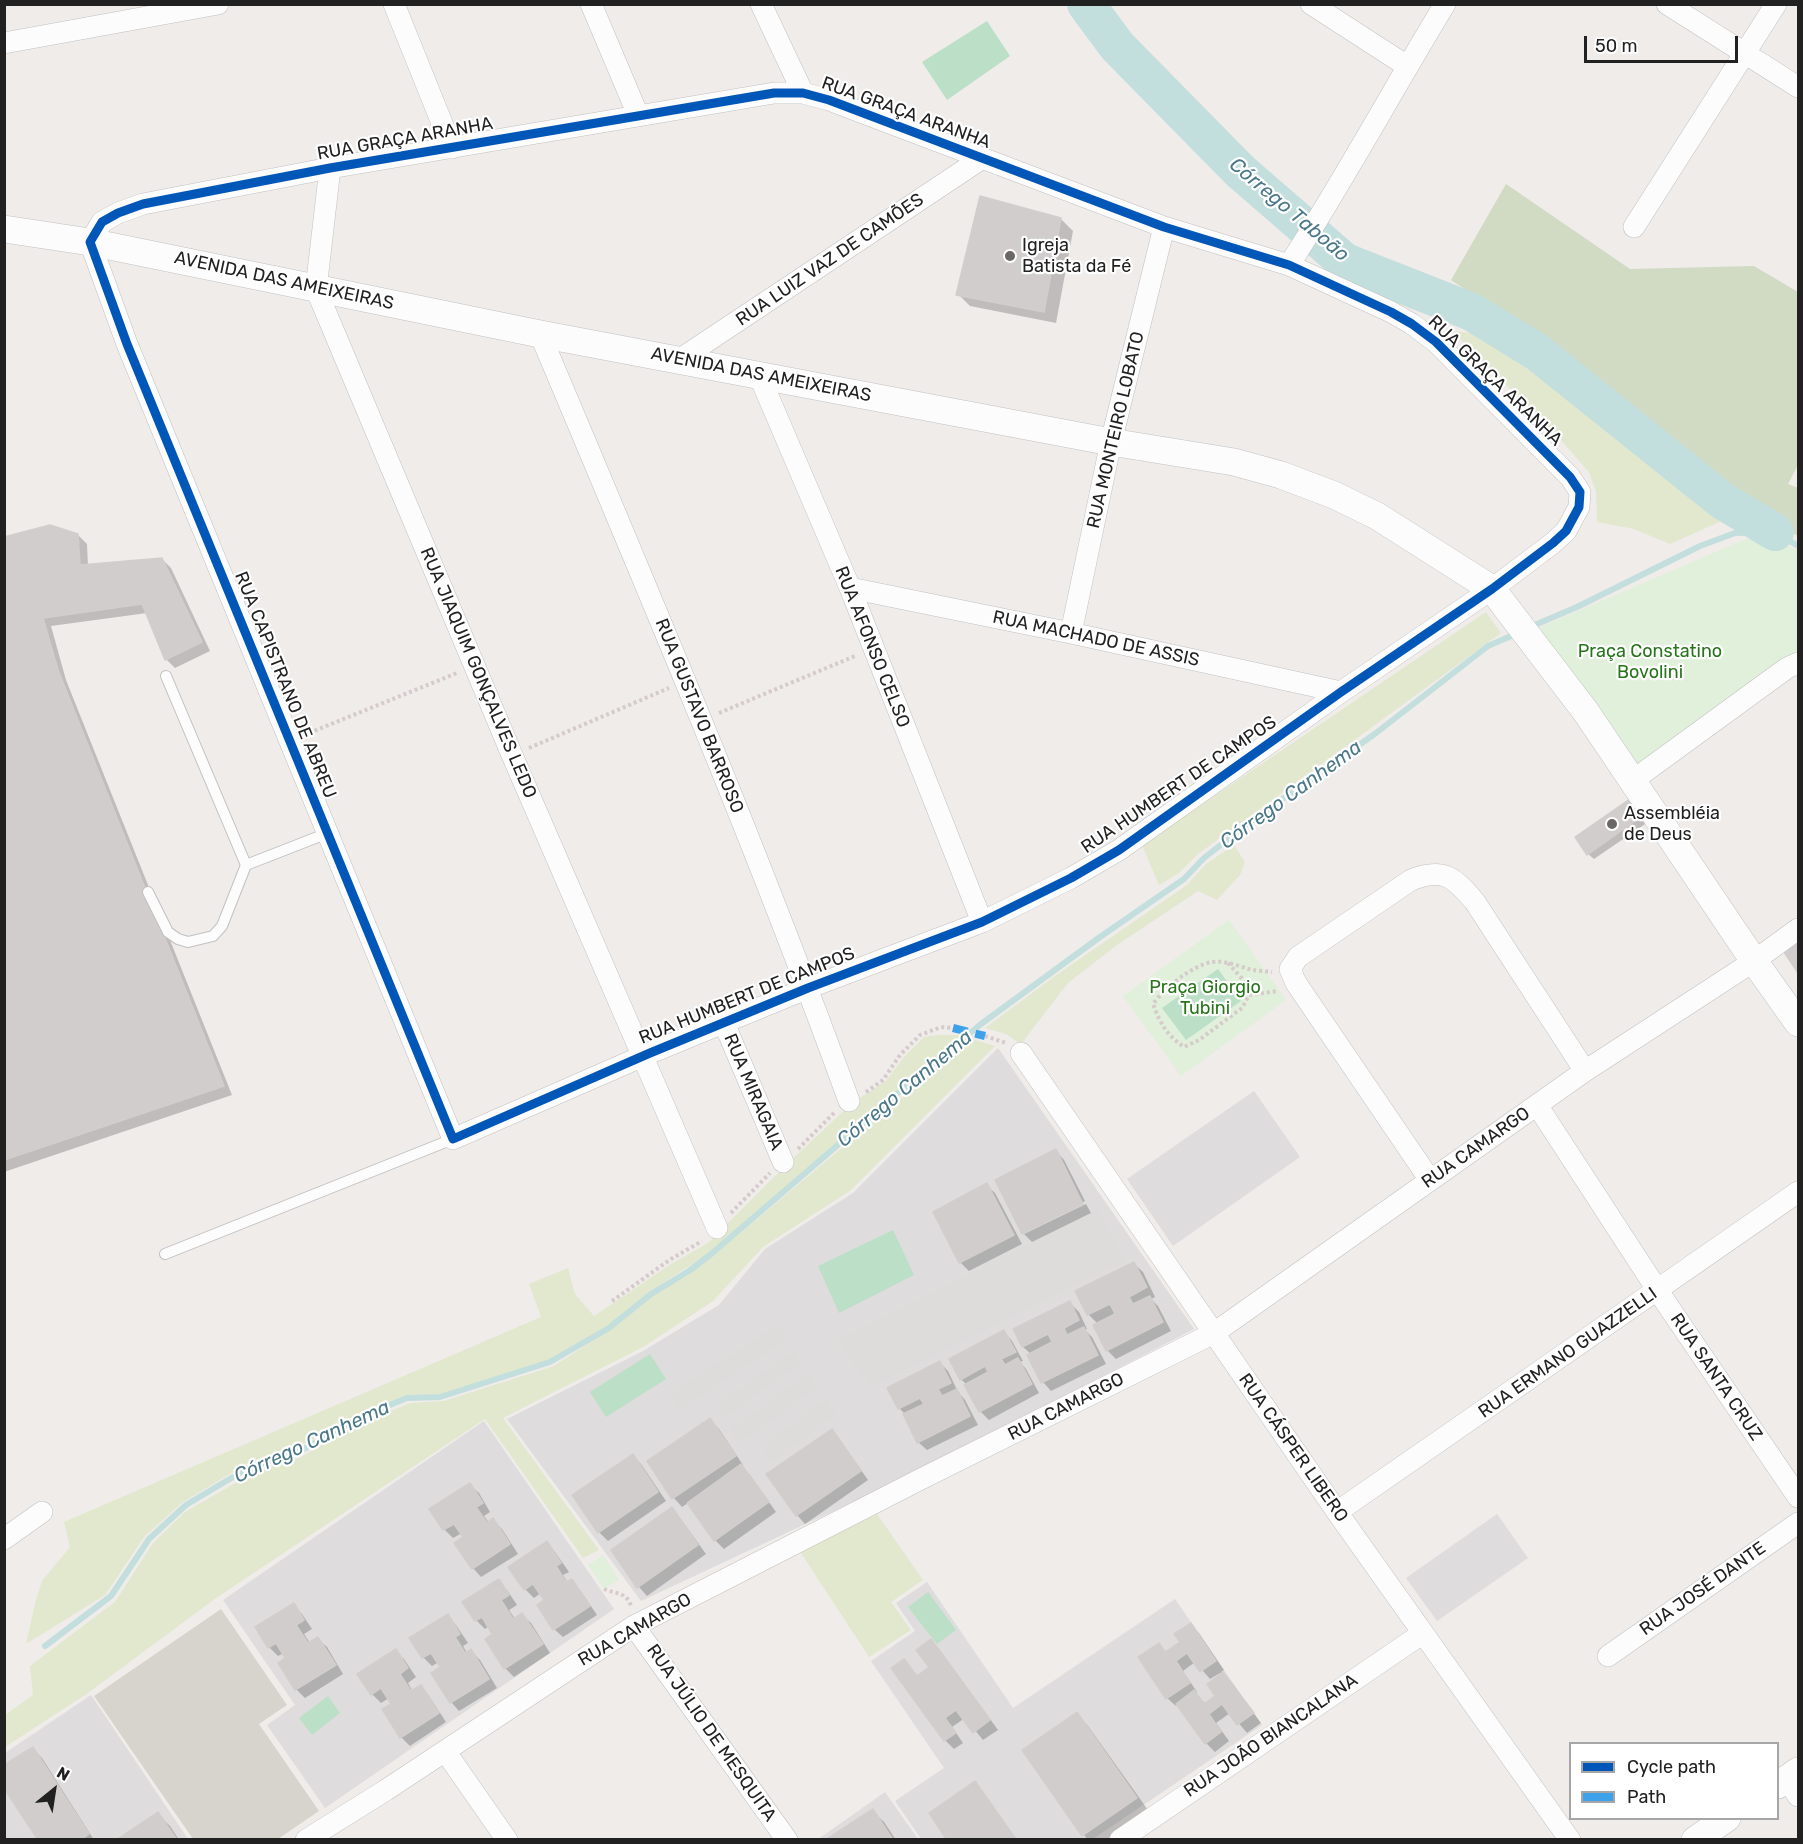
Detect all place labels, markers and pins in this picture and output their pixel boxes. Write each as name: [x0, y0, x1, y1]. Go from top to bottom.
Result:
place label: Igreja Batista da Fé: [1022, 235, 1131, 278]
marker: Igreja Batista da Fé: [1003, 249, 1017, 263]
place label: Assembléia de Deus: [1624, 803, 1720, 846]
marker: Assembléia de Deus: [1605, 817, 1619, 831]

